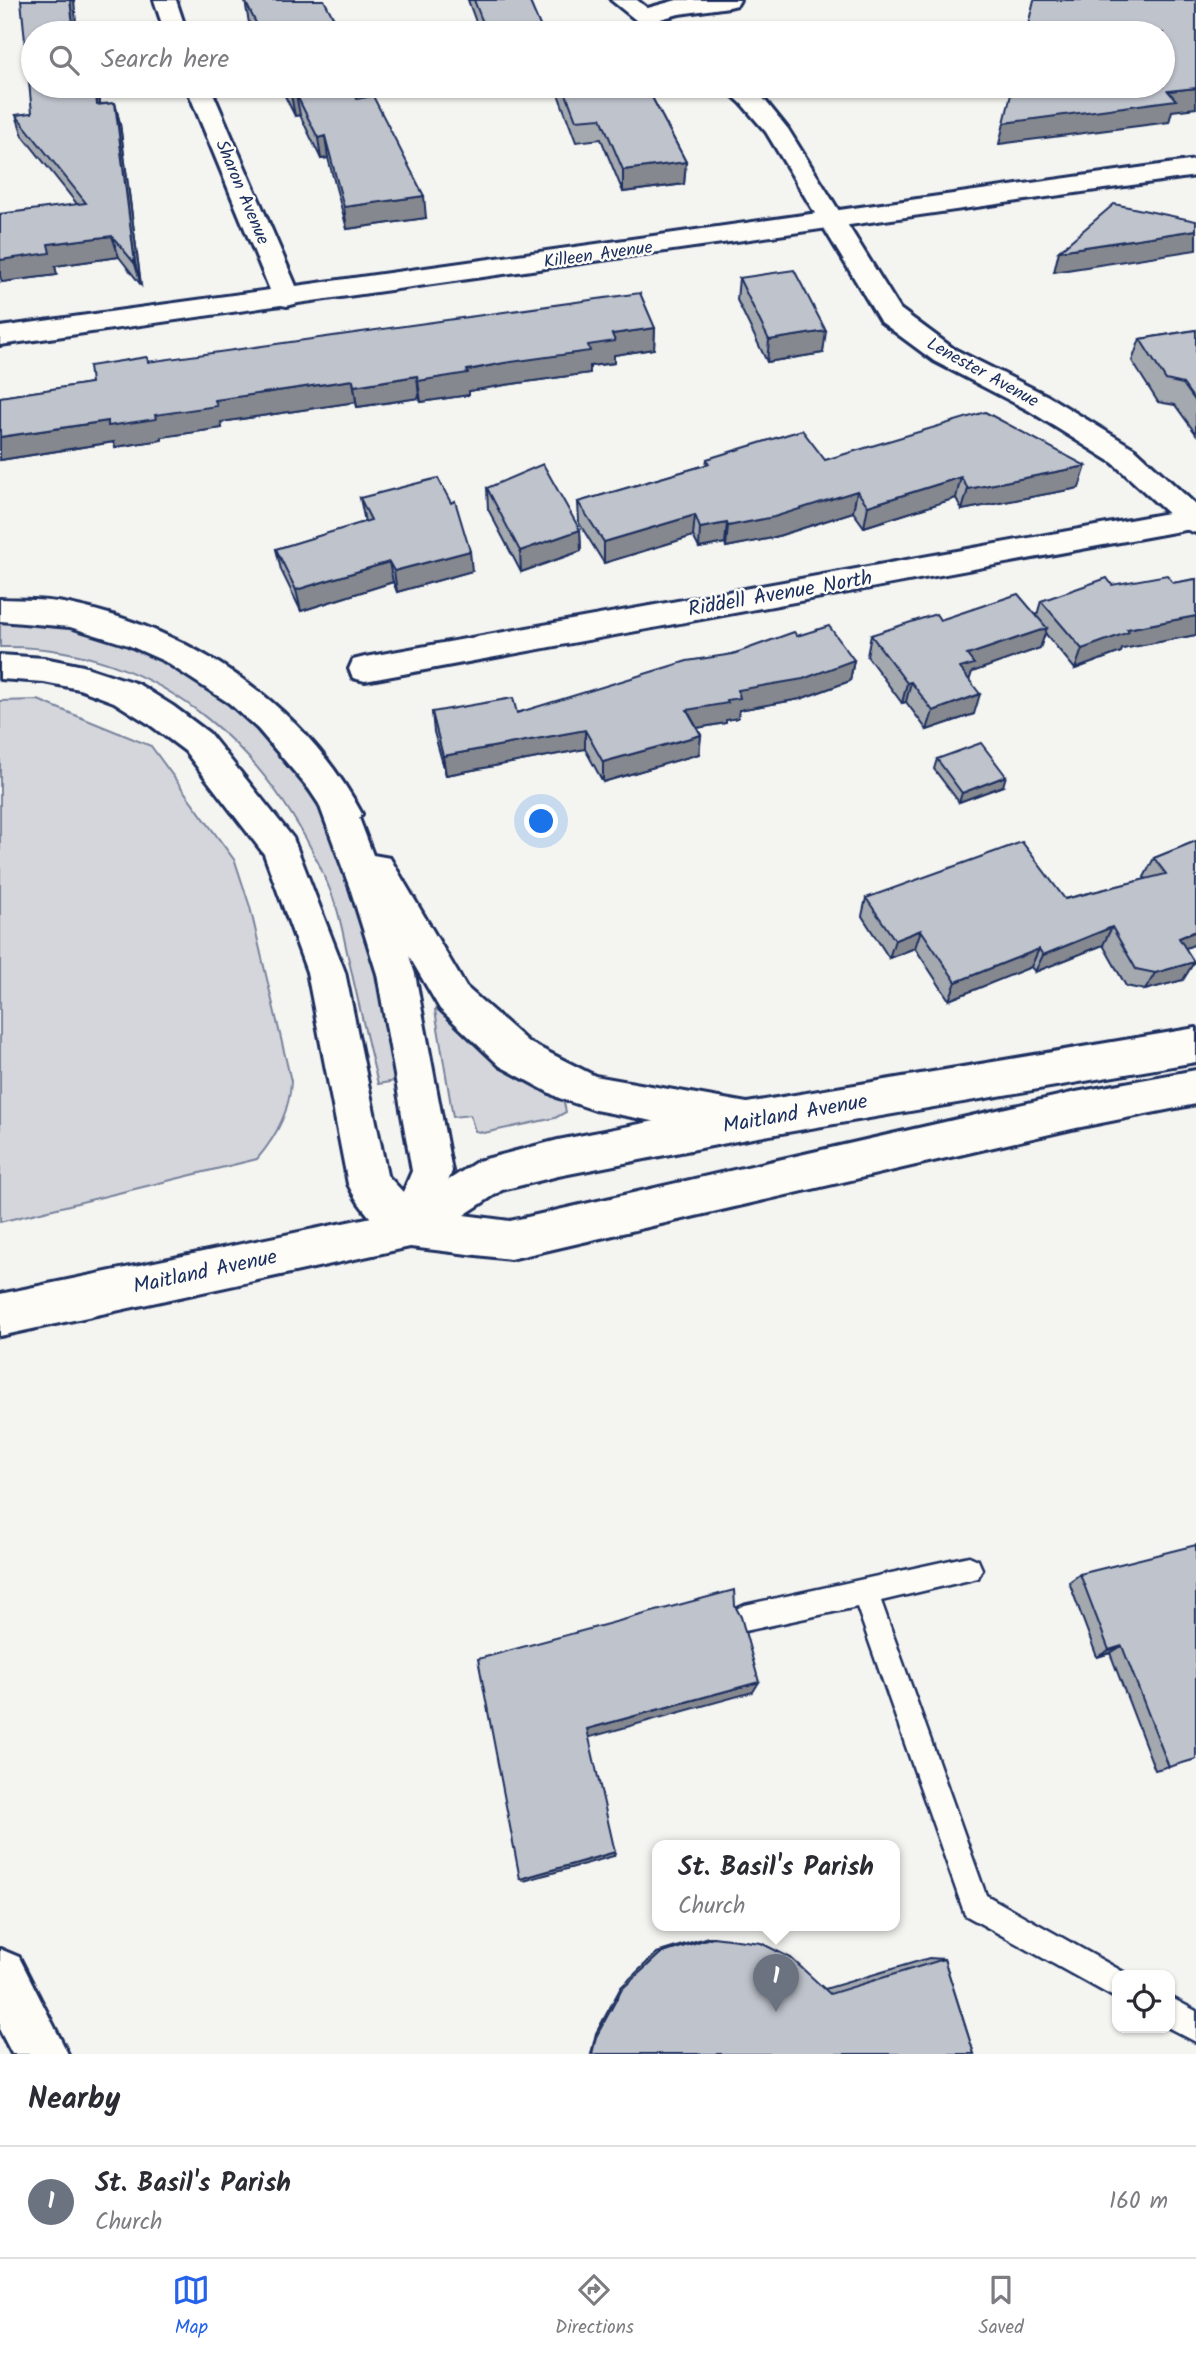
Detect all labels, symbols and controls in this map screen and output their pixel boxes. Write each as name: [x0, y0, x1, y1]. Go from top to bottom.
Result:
search box: [21, 21, 1175, 98]
text: Search here: [101, 39, 229, 81]
icon: search: [45, 41, 83, 79]
street label: Sharon Avenue: [206, 136, 277, 250]
street label: Killeen Avenue: [542, 233, 655, 277]
street label: Lenester Avenue: [921, 330, 1044, 416]
street label: Riddell Avenue North: [685, 562, 875, 627]
your location: [524, 804, 558, 838]
street label: Maitland Avenue: [720, 1085, 871, 1143]
street label: Maitland Avenue: [130, 1241, 281, 1304]
popup: [652, 1840, 900, 1931]
text: St. Basil's Parish: [678, 1847, 874, 1889]
text: Church: [678, 1889, 745, 1925]
pin: 1: [753, 1954, 799, 2012]
map controls: [1112, 1970, 1175, 2033]
button: locate: [1112, 1970, 1175, 2033]
text: Nearby: [28, 2076, 120, 2124]
text: St. Basil's Parish: [95, 2163, 291, 2205]
text: 1: [48, 2184, 54, 2220]
text: 160 m: [1109, 2184, 1168, 2220]
text: Church: [95, 2205, 162, 2241]
tab: Map: [172, 2271, 210, 2343]
tab: Directions: [555, 2271, 634, 2343]
tab: Saved: [979, 2271, 1024, 2343]

